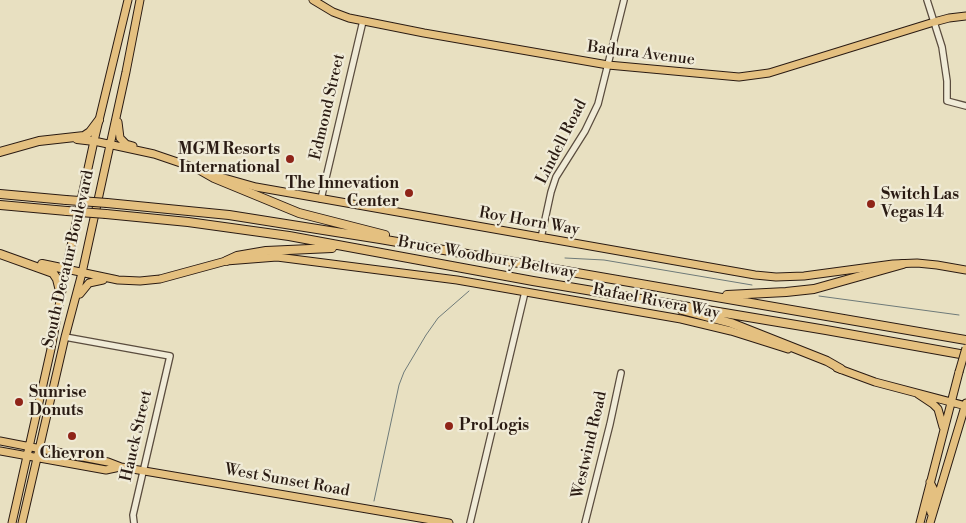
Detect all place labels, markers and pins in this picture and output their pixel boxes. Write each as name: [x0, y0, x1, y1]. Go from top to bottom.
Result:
place label: MGM Resorts International: [178, 140, 280, 178]
marker: MGM Resorts International: [284, 153, 296, 165]
place label: The Innevation Center: [286, 174, 399, 212]
place label: Switch Las Vegas 14: [881, 185, 959, 223]
marker: The Innevation Center: [403, 187, 415, 199]
marker: Switch Las Vegas 14: [865, 198, 877, 210]
place label: Sunrise Donuts: [29, 383, 87, 421]
marker: Sunrise Donuts: [13, 396, 25, 408]
place label: ProLogis: [459, 416, 529, 436]
marker: ProLogis: [443, 420, 455, 432]
marker: Chevron: [66, 430, 78, 442]
place label: Chevron: [40, 444, 104, 464]

